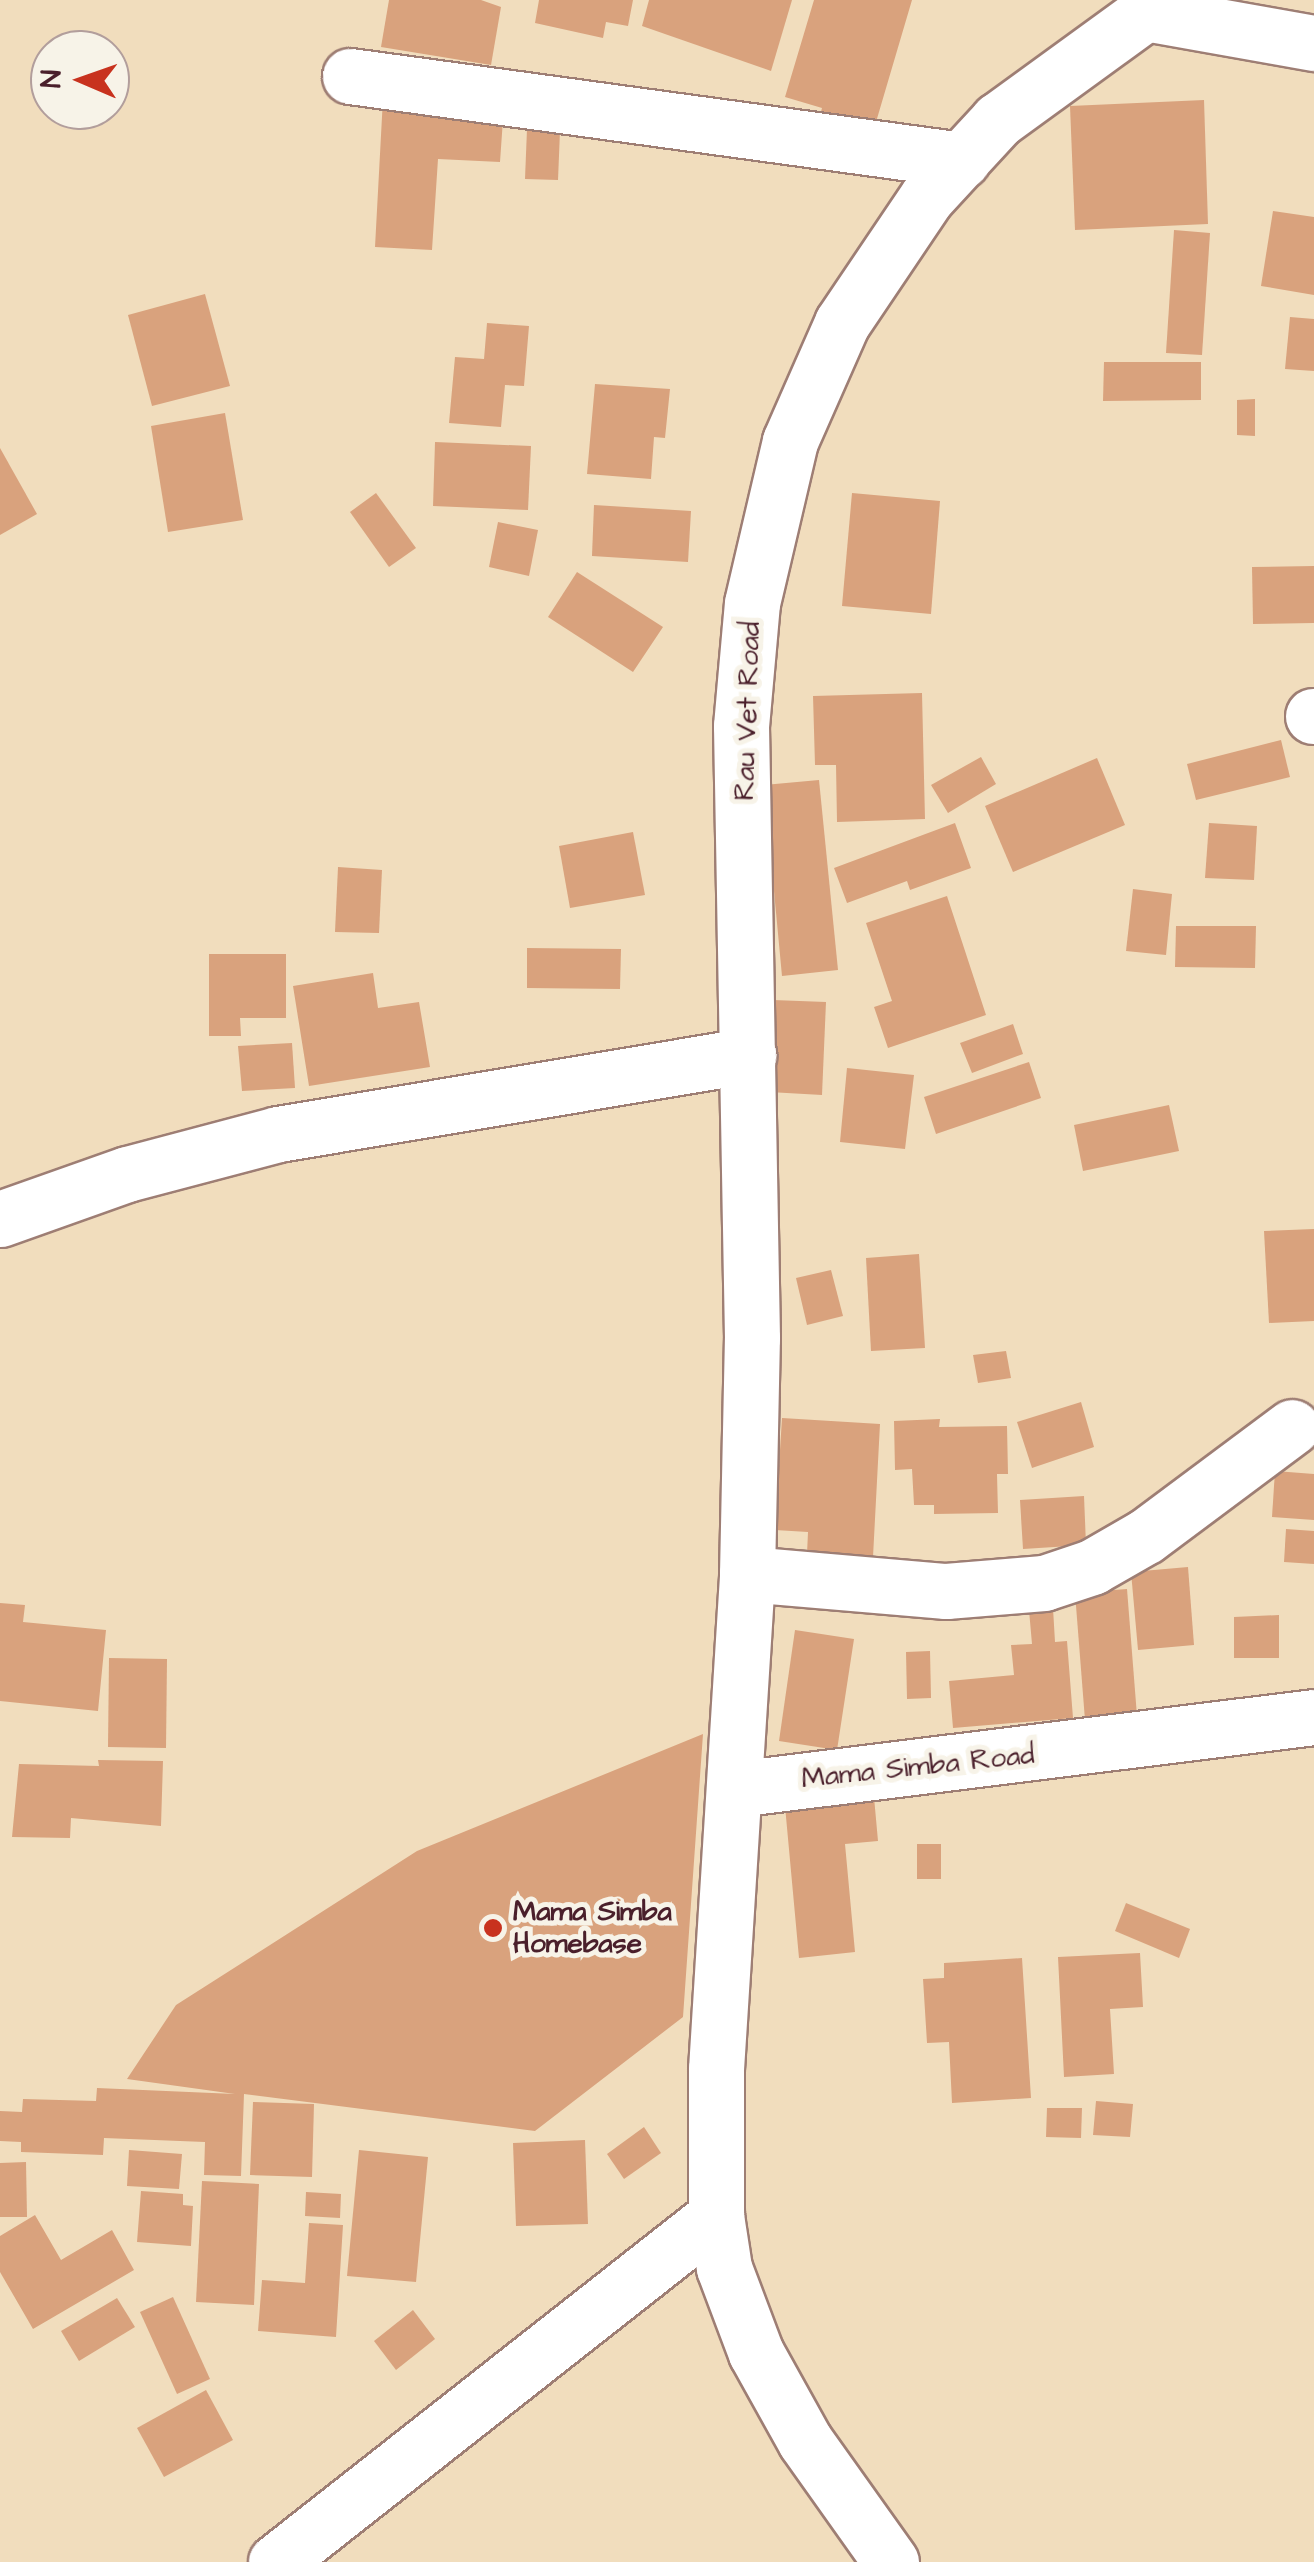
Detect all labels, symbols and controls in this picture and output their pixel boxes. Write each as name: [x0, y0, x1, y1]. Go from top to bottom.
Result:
north arrow: [30, 30, 130, 130]
text: N: [32, 70, 71, 88]
street label: Rau Vet Road: [728, 621, 768, 801]
street label: Mama Simba Road: [800, 1738, 1036, 1796]
place label: Mama Simba Homebase: [513, 1895, 672, 1961]
marker: Mama Simba Homebase: [482, 1917, 504, 1939]

